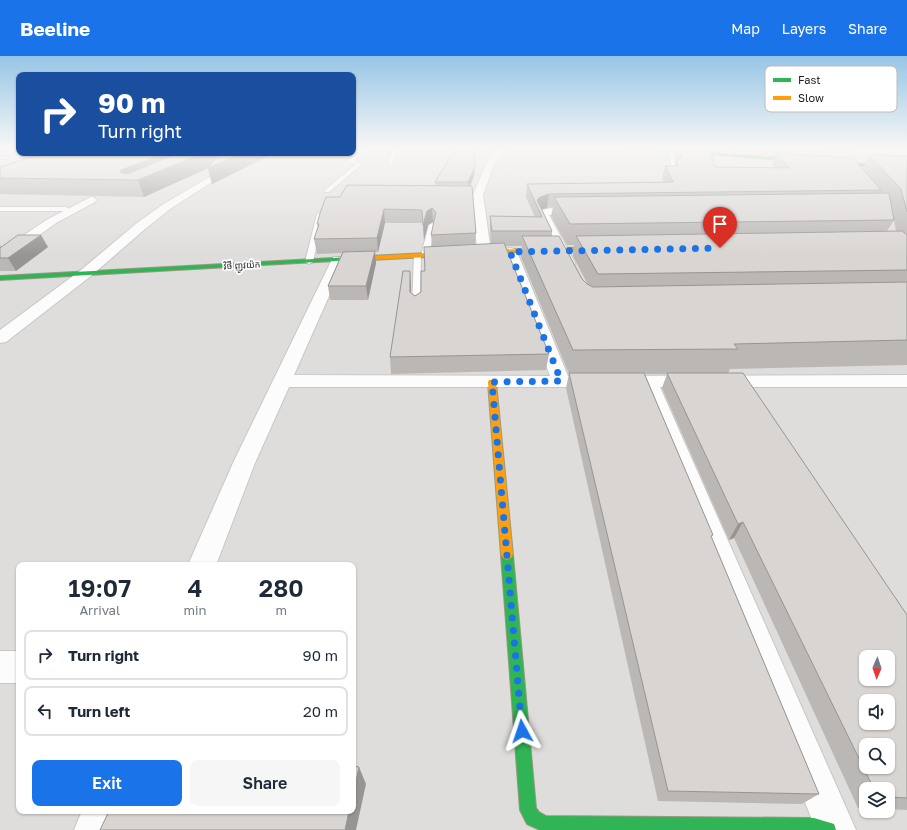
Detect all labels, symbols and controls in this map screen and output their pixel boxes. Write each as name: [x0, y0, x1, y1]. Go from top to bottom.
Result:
text: Beeline: [20, 17, 90, 40]
text: Map: [731, 20, 760, 37]
text: Layers: [782, 20, 826, 37]
text: Share: [848, 20, 887, 37]
legend: [765, 66, 897, 112]
text: Fast: [798, 73, 821, 86]
text: 90 m: [98, 86, 165, 119]
icon: right: [32, 88, 84, 140]
text: Slow: [798, 91, 824, 104]
text: Turn right: [98, 120, 182, 142]
pin: [703, 207, 737, 248]
icon: arrive: [709, 213, 731, 235]
street label: វិថី ញូវយ៉ក: [223, 258, 261, 274]
text: 19:07: [68, 573, 131, 602]
text: 4: [187, 573, 203, 602]
text: 280: [259, 573, 304, 602]
text: Arrival: [79, 602, 120, 618]
text: min: [184, 602, 206, 618]
text: m: [275, 602, 287, 618]
icon: right: [34, 644, 56, 666]
text: Turn right: [68, 646, 139, 664]
text: 90 m: [303, 646, 338, 664]
north arrow: [859, 650, 895, 686]
map controls: [859, 650, 895, 818]
button: sound: [859, 694, 895, 730]
icon: left: [34, 700, 56, 722]
text: Turn left: [68, 702, 130, 720]
text: 20 m: [303, 702, 338, 720]
position arrow: [501, 710, 543, 752]
button: search: [859, 738, 895, 774]
button: Exit: [32, 760, 182, 806]
button: Share: [190, 760, 340, 806]
button: layers: [859, 782, 895, 818]

